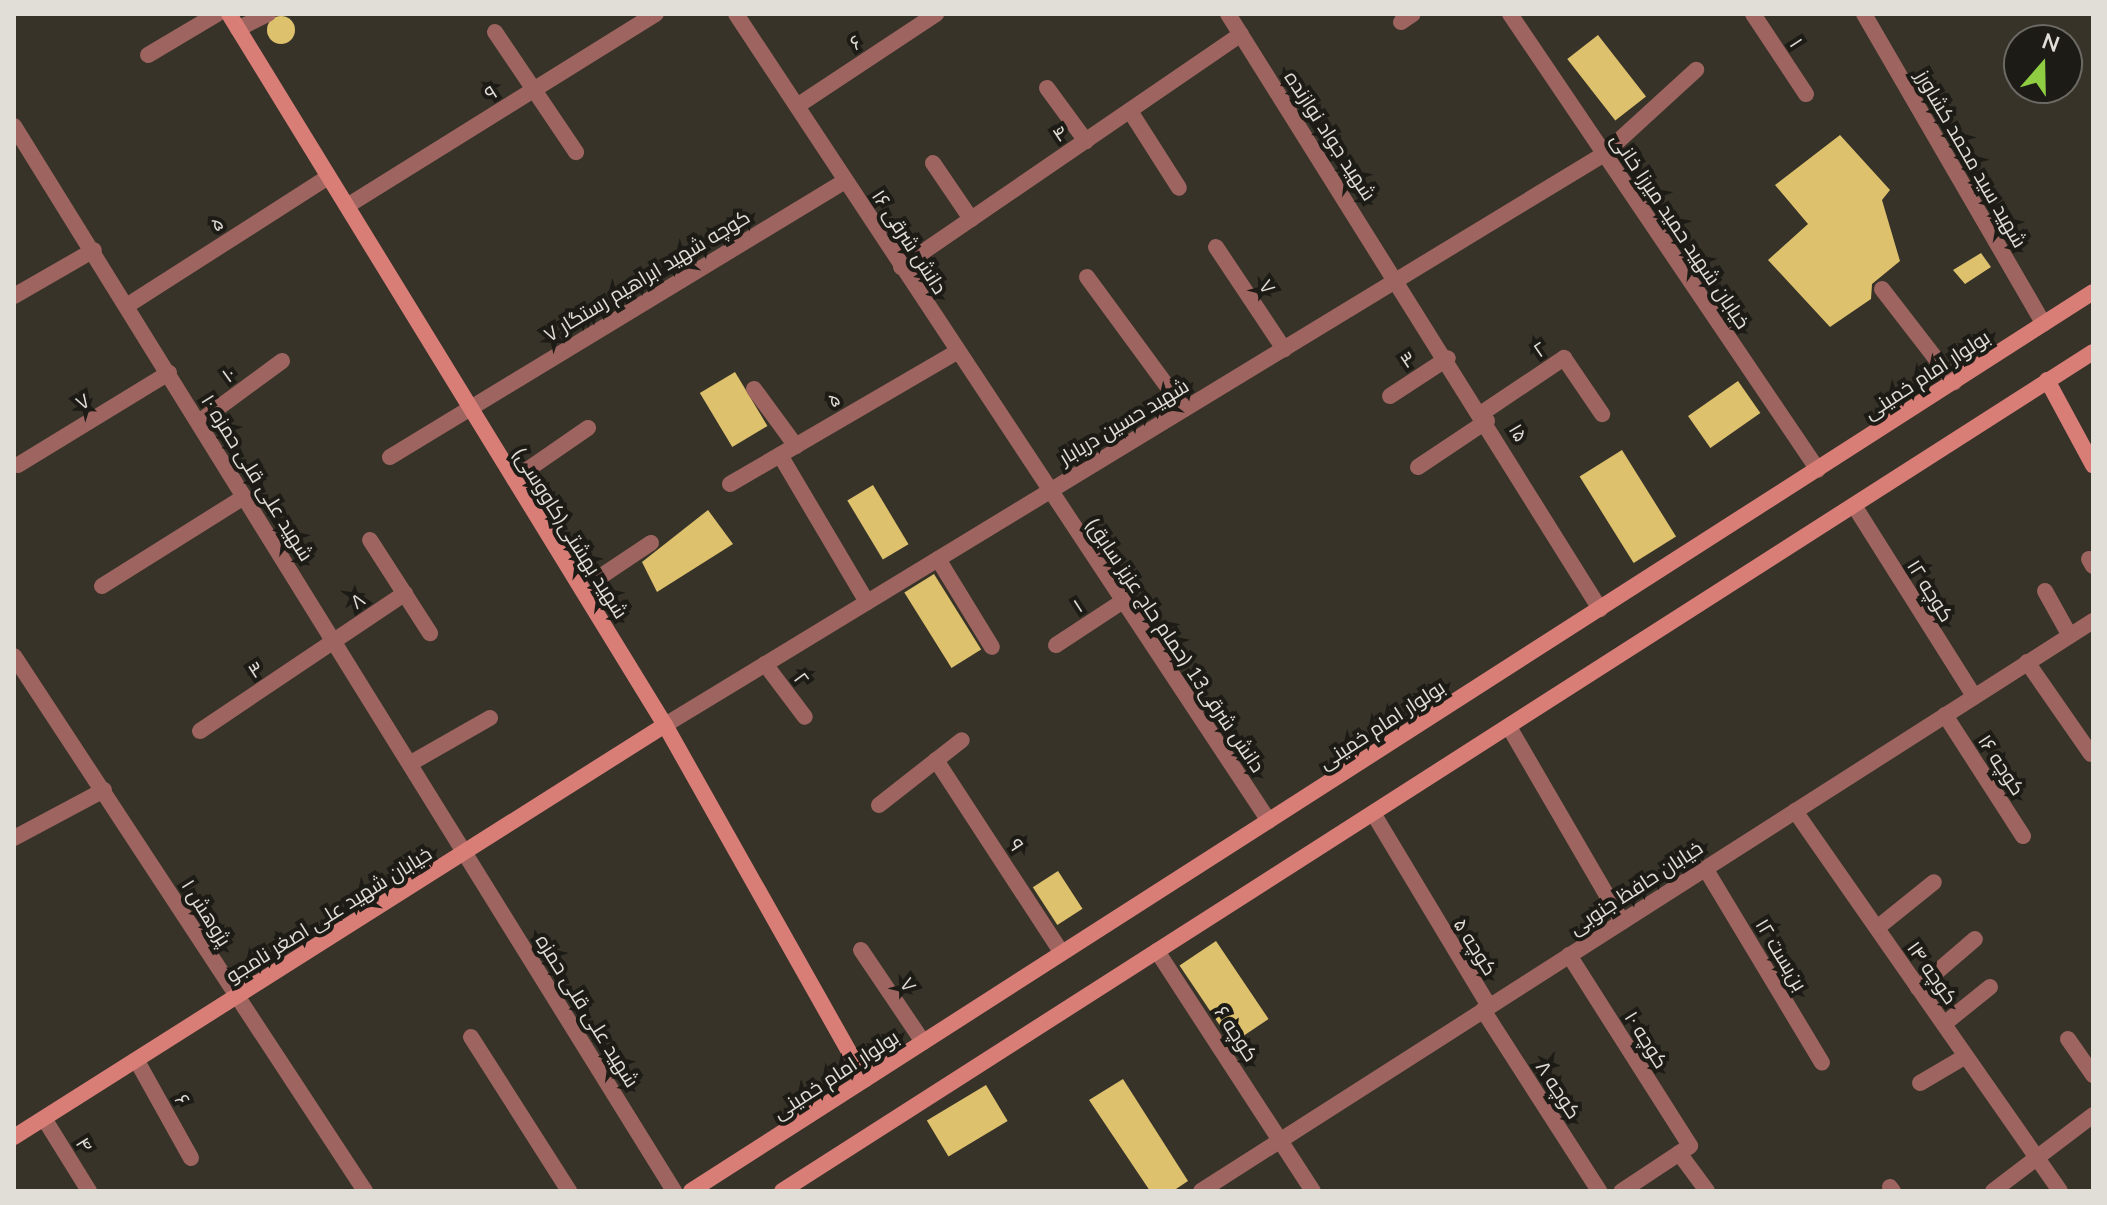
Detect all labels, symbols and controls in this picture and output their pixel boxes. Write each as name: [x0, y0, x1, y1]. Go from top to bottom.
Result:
north arrow: [2003, 24, 2083, 104]
text: N: [2038, 26, 2063, 60]
street label: ۶: [845, 30, 867, 56]
street label: ۱: [1784, 34, 1808, 52]
street label: شهید سید محمد کشاورز: [1910, 66, 2032, 252]
street label: شهید جواد نوازنده: [1279, 67, 1381, 205]
street label: ۹: [480, 80, 502, 106]
street label: ۴: [1048, 120, 1072, 148]
street label: خیابان شهید حمید میرزا خانی: [1605, 129, 1755, 333]
street label: دانش شرقی ۱۶: [866, 185, 952, 299]
street label: کوچه شهید ابراهیم رستگار ۷: [540, 205, 754, 347]
street label: ۵: [206, 211, 228, 237]
street label: ۷: [1254, 275, 1280, 299]
street label: بولوار امام خمینی: [1859, 325, 1995, 425]
street label: ۲: [1529, 337, 1551, 363]
street label: ۳: [1396, 346, 1420, 374]
street label: ۱۰: [217, 362, 241, 388]
street label: شهید حسین دریابار: [1055, 374, 1193, 470]
street label: ۵: [823, 387, 845, 413]
street label: ۷: [71, 389, 95, 415]
street label: شهید علی قلی حمزه ۱۰: [196, 390, 318, 566]
street label: ۱۵: [1503, 419, 1533, 447]
street label: شهید بهشتی(کاووسی): [507, 443, 633, 623]
street label: دانش شرقی13 (حمام حاج عزیز سابق): [1081, 513, 1269, 777]
street label: کوچه ۱۲: [1902, 556, 1958, 626]
street label: ۸: [346, 588, 370, 614]
street label: ۱: [1069, 594, 1087, 618]
street label: ۳: [244, 656, 268, 684]
street label: ۲: [788, 668, 814, 690]
street label: بولوار امام خمینی: [1314, 675, 1450, 775]
street label: کوچه ۱۶: [1973, 730, 2029, 800]
street label: ۹: [1003, 834, 1029, 856]
street label: خیابان حافظ جنوبی: [1565, 836, 1707, 940]
street label: خیابان شهید علی اصغر نامجو: [222, 842, 436, 988]
street label: پژوهش ۱: [176, 875, 236, 951]
street label: کوچه ۵: [1448, 914, 1502, 980]
street label: بن‌بست ۱۲: [1750, 915, 1812, 995]
street label: شهید علی قلی حمزه: [530, 930, 644, 1092]
street label: کوچه ۱۴: [1902, 937, 1962, 1009]
street label: ۷: [895, 973, 921, 997]
street label: کوچه ۶: [1209, 1002, 1263, 1066]
street label: کوچه ۱۰: [1619, 1007, 1673, 1073]
street label: بولوار امام خمینی: [768, 1025, 904, 1125]
street label: کوچه ۸: [1530, 1056, 1586, 1124]
street label: ۶: [169, 1090, 195, 1110]
street label: ۴: [70, 1133, 98, 1157]

